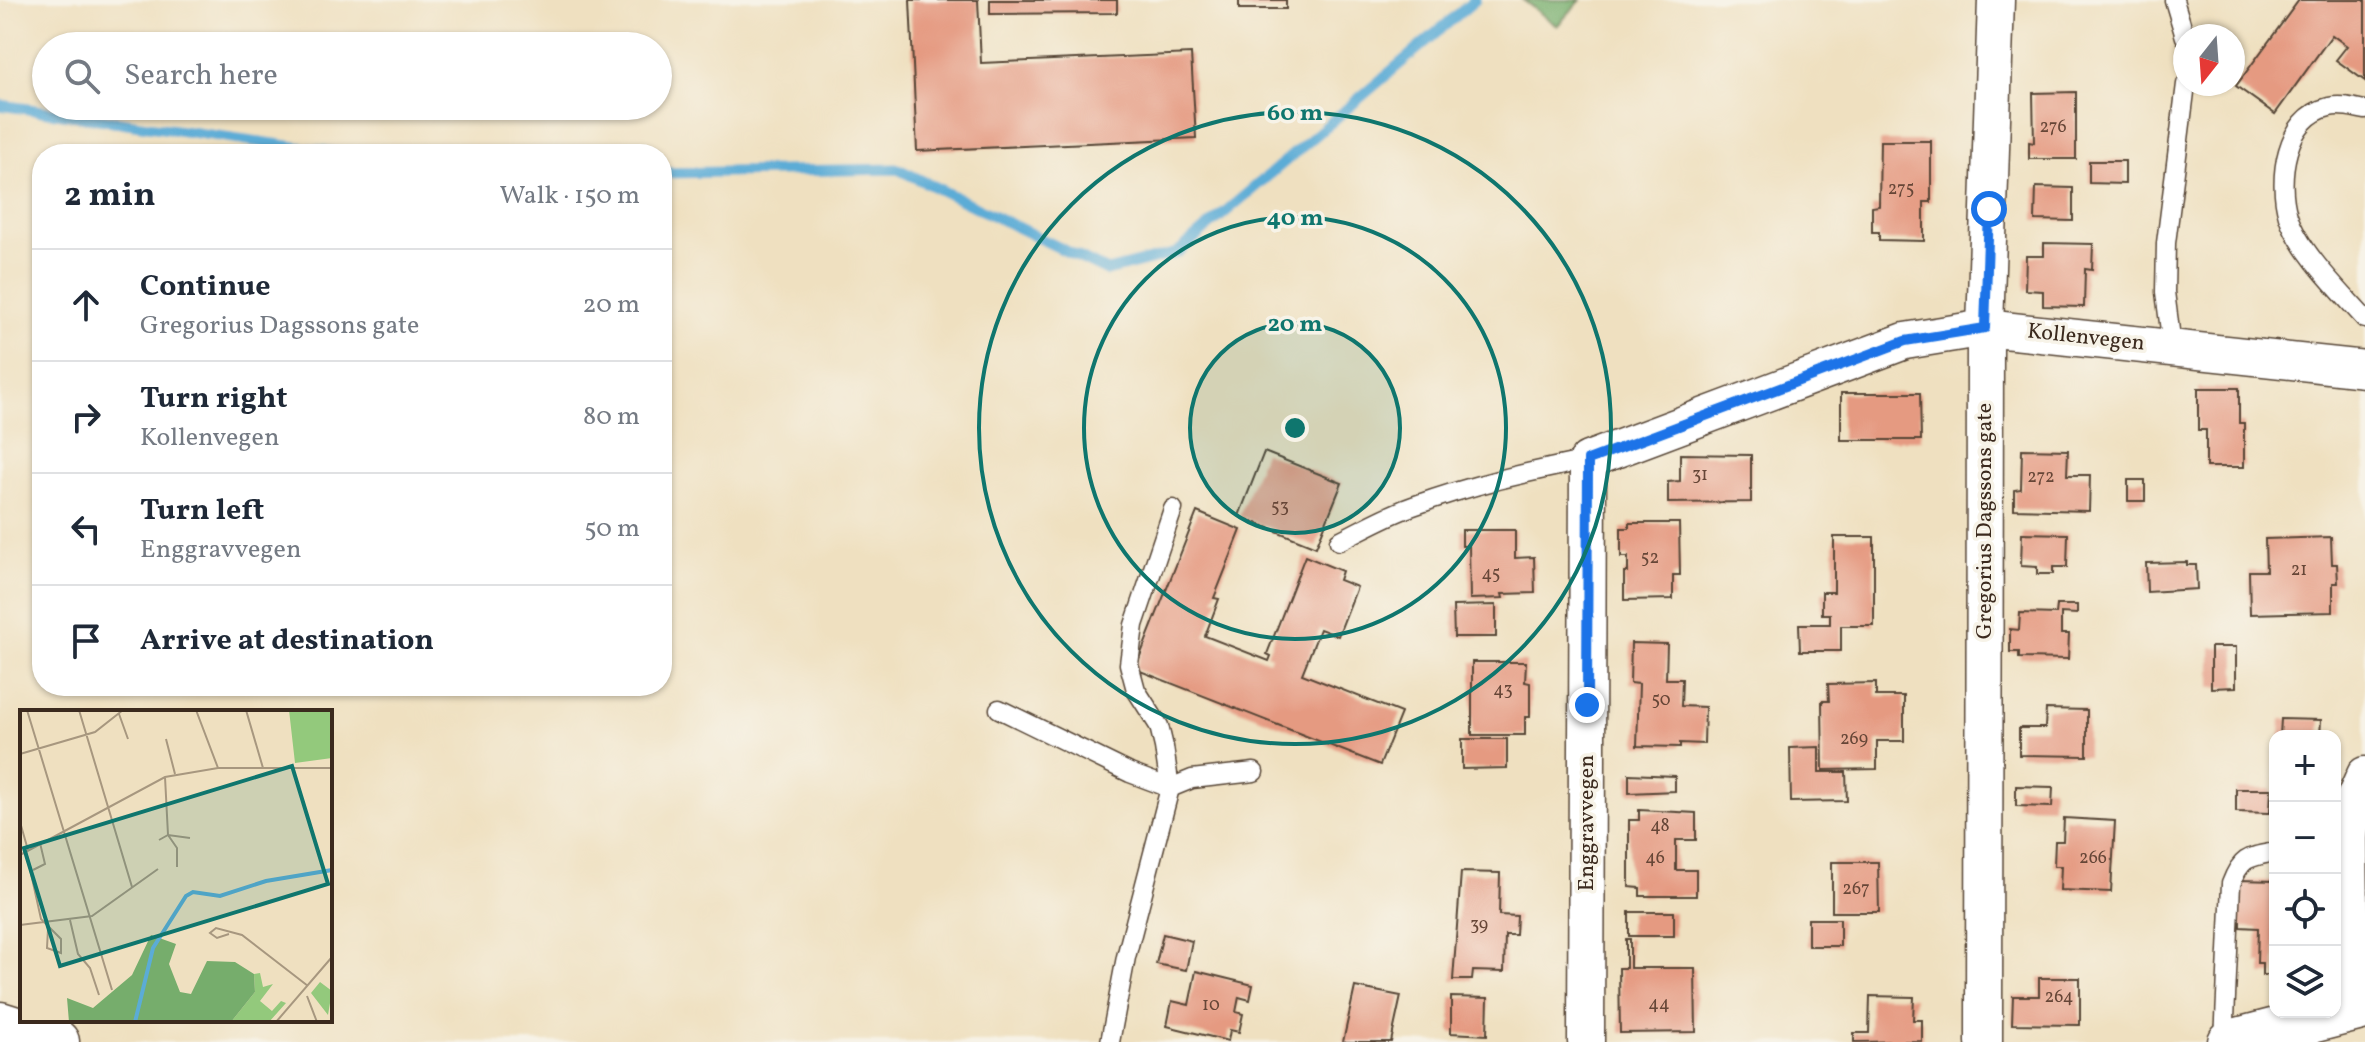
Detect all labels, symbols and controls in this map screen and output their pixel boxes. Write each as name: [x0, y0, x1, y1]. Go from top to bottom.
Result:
north arrow: [2173, 24, 2245, 96]
search box: [32, 32, 672, 120]
icon: search: [60, 54, 104, 98]
text: Search here: [124, 55, 278, 97]
text: 60 m: [1267, 97, 1323, 131]
house number: 276: [2039, 115, 2067, 140]
text: 2 min: [64, 173, 156, 220]
house number: 275: [1888, 177, 1914, 202]
text: Walk · 150 m: [499, 178, 640, 214]
route start: [1971, 191, 2007, 227]
text: 40 m: [1267, 202, 1323, 236]
text: Continue: [140, 266, 271, 308]
icon: ahead: [64, 283, 108, 327]
text: 20 m: [582, 287, 640, 323]
text: Gregorius Dagssons gate: [140, 308, 419, 344]
text: 20 m: [1267, 308, 1323, 342]
street label: Kollenvegen: [2026, 316, 2146, 360]
text: Turn right: [140, 378, 288, 420]
icon: right: [64, 395, 108, 439]
text: 80 m: [583, 399, 640, 435]
street label: Gregorius Dagssons gate: [1970, 403, 2001, 639]
centre of rings: [1281, 414, 1309, 442]
text: Kollenvegen: [140, 420, 279, 456]
house number: 31: [1692, 463, 1708, 488]
house number: 272: [2027, 465, 2055, 490]
text: Turn left: [140, 490, 264, 532]
house number: 53: [1271, 495, 1289, 520]
icon: left: [64, 507, 108, 551]
text: 50 m: [584, 511, 640, 547]
text: Enggravvegen: [140, 532, 301, 568]
house number: 52: [1641, 546, 1659, 571]
house number: 21: [2291, 558, 2307, 583]
house number: 45: [1482, 562, 1500, 587]
icon: arrive: [64, 619, 108, 663]
text: Arrive at destination: [140, 620, 434, 662]
house number: 43: [1493, 678, 1513, 703]
route end: [1569, 687, 1605, 723]
house number: 50: [1651, 688, 1671, 713]
inset map: [20, 710, 332, 1022]
house number: 269: [1840, 727, 1868, 752]
map controls: [2269, 730, 2341, 1018]
button: +: [2269, 730, 2341, 802]
street label: Enggravvegen: [1572, 755, 1603, 891]
button: −: [2269, 802, 2341, 874]
house number: 48: [1650, 814, 1670, 839]
house number: 46: [1645, 846, 1665, 871]
house number: 266: [2079, 846, 2107, 871]
button: locate: [2269, 874, 2341, 946]
house number: 267: [1842, 877, 1870, 902]
house number: 39: [1470, 913, 1488, 938]
button: layers: [2269, 946, 2341, 1018]
house number: 264: [2045, 985, 2073, 1010]
house number: 44: [1648, 992, 1670, 1017]
house number: 10: [1202, 993, 1220, 1018]

